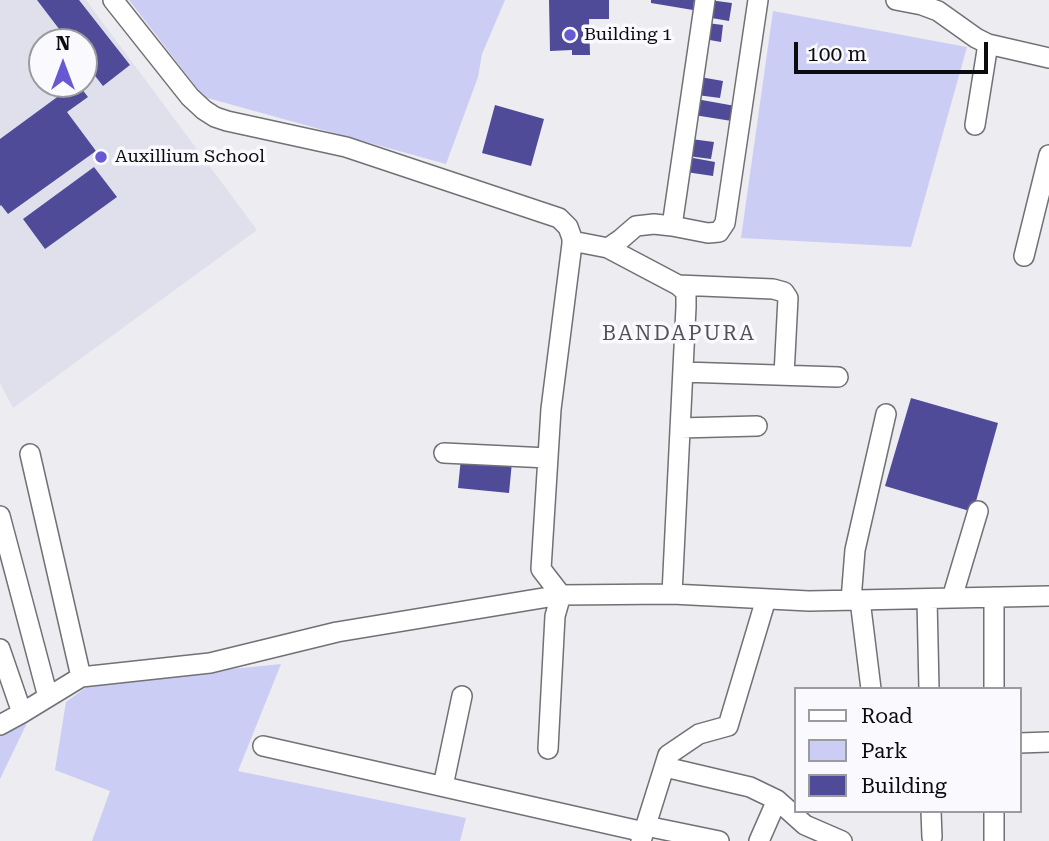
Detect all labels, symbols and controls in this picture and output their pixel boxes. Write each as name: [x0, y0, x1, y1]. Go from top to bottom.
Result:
place label: Building 1: [584, 24, 672, 46]
marker: Building 1: [562, 27, 578, 43]
north arrow: [28, 28, 98, 98]
scale bar: [797, 28, 991, 72]
text: N: [56, 32, 70, 55]
text: 100 m: [807, 42, 867, 66]
place label: Auxillium School: [115, 146, 265, 168]
marker: Auxillium School: [93, 149, 109, 165]
district label: BANDAPURA: [603, 321, 755, 347]
legend: [794, 687, 1021, 813]
text: Road: [861, 704, 913, 728]
text: Park: [861, 739, 907, 763]
text: Building: [861, 774, 947, 798]

